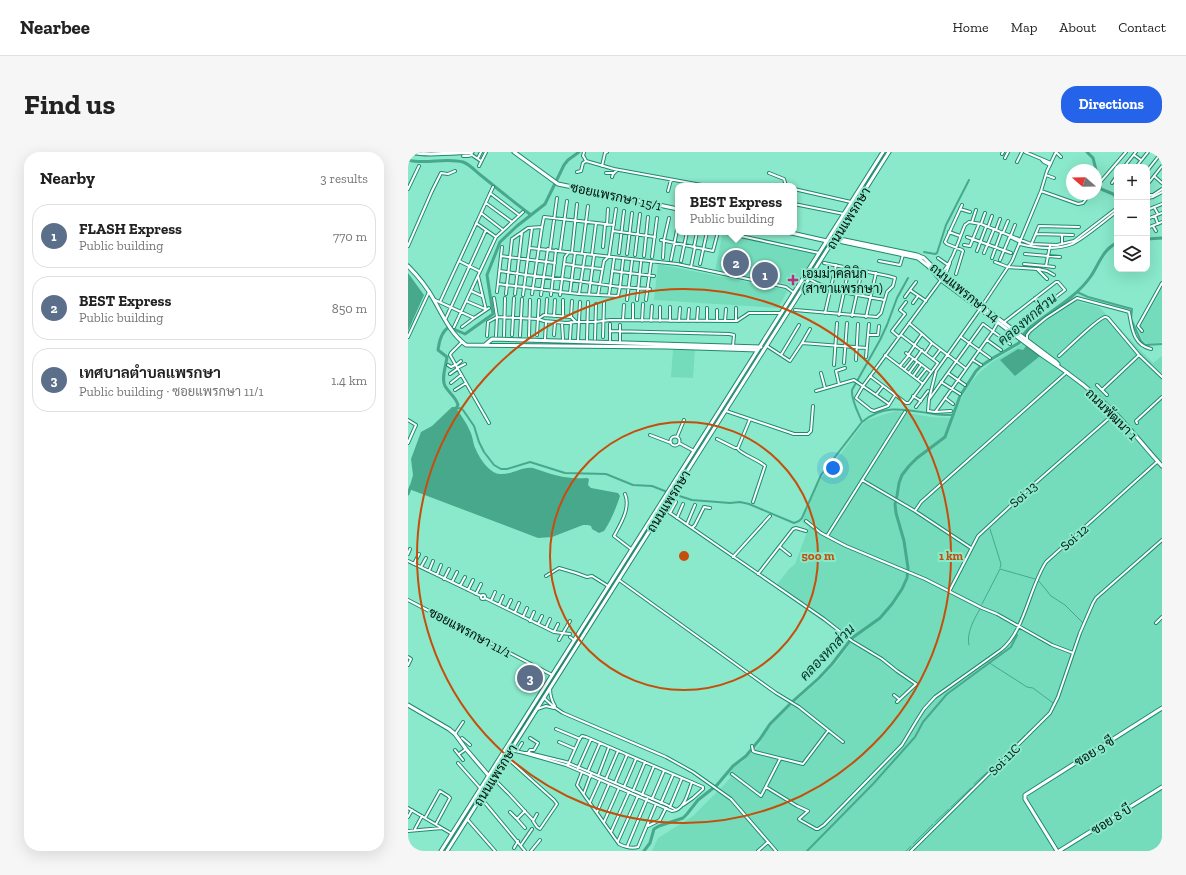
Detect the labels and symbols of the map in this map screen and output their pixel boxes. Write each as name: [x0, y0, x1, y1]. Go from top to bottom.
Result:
north arrow: [1066, 164, 1102, 200]
street label: ซอยแพรกษา 15/1: [569, 179, 663, 213]
street label: ถนนแพรกษา: [824, 185, 873, 252]
pin: 2: [723, 248, 749, 278]
pin: 1: [752, 260, 778, 290]
street label: ถนนแพรกษา 14: [927, 260, 1002, 325]
place label: เอมม่าคลินิก (สาขาแพรกษา): [802, 265, 883, 296]
marker: เอมม่าคลินิก (สาขาแพรกษา): [787, 274, 799, 286]
water label: คลองหกส่วน: [994, 290, 1061, 349]
street label: ถนนพัฒนา 1: [1083, 385, 1141, 443]
your location: [823, 458, 843, 478]
street label: ถนนแพรกษา: [644, 468, 693, 535]
street label: Soi 13: [1007, 478, 1040, 511]
street label: Soi 12: [1057, 521, 1092, 553]
centre of rings: [677, 549, 691, 563]
text: 500 m: [802, 549, 835, 563]
text: 1 km: [939, 549, 964, 563]
street label: ซอยแพรกษา 11/1: [426, 604, 514, 660]
water label: คลองหกส่วน: [796, 620, 859, 684]
pin: 3: [517, 663, 543, 693]
street label: ซอย 9 ซี: [1071, 732, 1117, 769]
street label: Soi 11C: [985, 740, 1023, 778]
street label: ถนนแพรกษา: [471, 742, 520, 809]
street label: ซอย 8 บี: [1087, 800, 1134, 838]

